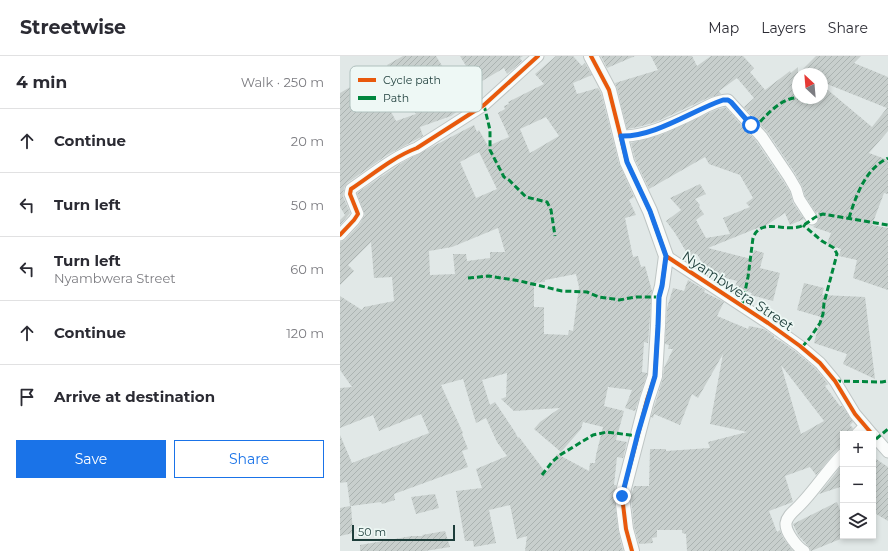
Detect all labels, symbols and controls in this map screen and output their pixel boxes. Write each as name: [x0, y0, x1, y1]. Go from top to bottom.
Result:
text: Streetwise: [20, 16, 126, 39]
text: Map: [708, 19, 739, 37]
text: Layers: [761, 19, 806, 37]
text: Share: [828, 19, 868, 37]
legend: [350, 66, 482, 112]
north arrow: [792, 68, 828, 104]
text: 4 min: [16, 72, 67, 92]
text: Cycle path: [383, 73, 441, 87]
text: Walk · 250 m: [241, 74, 324, 90]
text: Path: [383, 91, 409, 105]
route start: [742, 116, 760, 134]
icon: ahead: [16, 130, 38, 152]
text: Continue: [54, 131, 126, 150]
text: 20 m: [291, 133, 324, 149]
icon: left: [16, 194, 38, 216]
text: Turn left: [54, 195, 121, 214]
text: 50 m: [291, 197, 324, 213]
street label: Nyambwera Street: [679, 247, 798, 335]
text: Turn left: [54, 251, 121, 270]
icon: left: [16, 258, 38, 280]
text: 60 m: [290, 261, 324, 277]
text: Nyambwera Street: [54, 270, 176, 286]
icon: ahead: [16, 322, 38, 344]
text: Continue: [54, 323, 126, 342]
text: 120 m: [286, 325, 324, 341]
icon: arrive: [16, 386, 38, 408]
text: Arrive at destination: [54, 387, 215, 406]
map controls: [840, 431, 876, 539]
button: +: [840, 431, 876, 467]
button: Save: [16, 440, 166, 478]
button: Share: [174, 440, 324, 478]
button: −: [840, 467, 876, 503]
route end: [613, 487, 631, 505]
button: layers: [840, 503, 876, 539]
scale bar: [352, 523, 455, 542]
text: 50 m: [358, 525, 386, 539]

